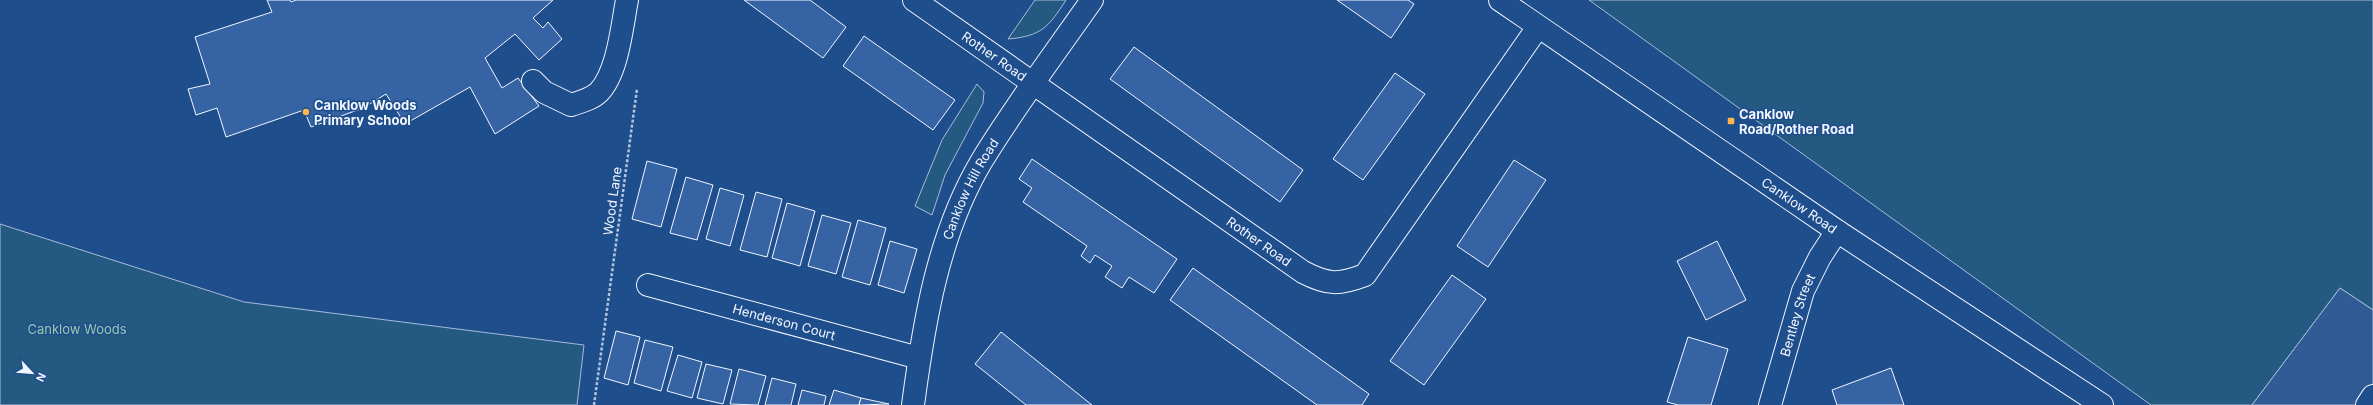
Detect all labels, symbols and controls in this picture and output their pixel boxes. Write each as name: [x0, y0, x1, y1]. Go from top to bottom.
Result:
street label: Rother Road: [959, 28, 1030, 84]
place label: Canklow Woods Primary School: [314, 97, 417, 128]
place label: Canklow Road/Rother Road: [1739, 106, 1854, 137]
marker: Canklow Woods Primary School: [301, 107, 311, 117]
marker: Canklow Road/Rother Road: [1726, 116, 1736, 126]
street label: Canklow Hill Road: [939, 135, 1002, 242]
street label: Wood Lane: [599, 166, 625, 236]
street label: Canklow Road: [1759, 174, 1840, 237]
street label: Rother Road: [1224, 213, 1295, 269]
street label: Bentley Street: [1776, 271, 1818, 358]
street label: Henderson Court: [731, 300, 837, 343]
park label: Canklow Woods: [27, 321, 127, 337]
north arrow: [12, 353, 52, 393]
text: N: [33, 371, 49, 384]

